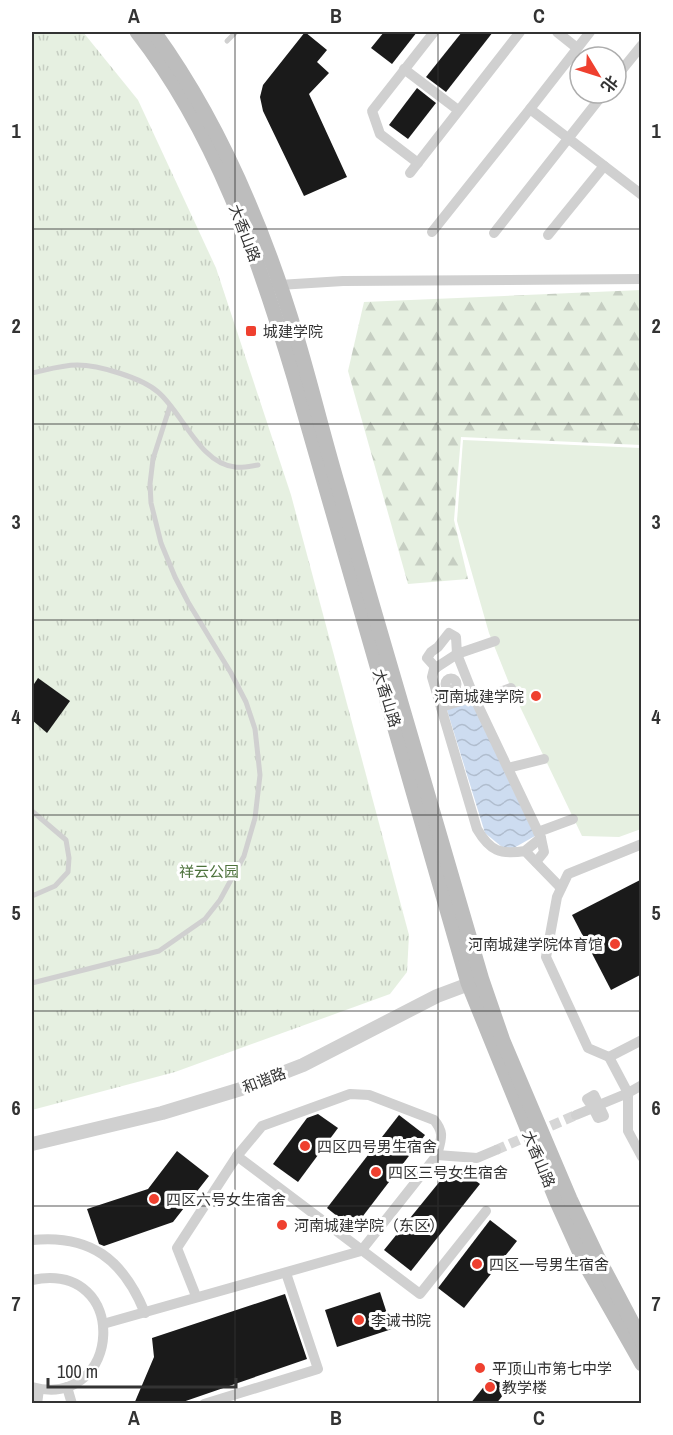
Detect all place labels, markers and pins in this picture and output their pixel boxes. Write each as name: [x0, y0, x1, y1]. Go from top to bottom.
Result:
place label: 城建学院: [263, 321, 323, 342]
marker: 城建学院: [244, 324, 258, 338]
place label: 河南城建学院: [434, 686, 524, 707]
marker: 河南城建学院: [529, 689, 543, 703]
place label: 河南城建学院体育馆: [468, 934, 603, 955]
marker: 河南城建学院体育馆: [608, 937, 622, 951]
place label: 四区四号男生宿舍: [317, 1136, 437, 1157]
marker: 四区四号男生宿舍: [298, 1139, 312, 1153]
place label: 四区三号女生宿舍: [388, 1162, 508, 1183]
marker: 四区三号女生宿舍: [369, 1165, 383, 1179]
place label: 四区六号女生宿舍: [166, 1189, 286, 1210]
marker: 四区六号女生宿舍: [147, 1192, 161, 1206]
place label: 河南城建学院（东区）: [294, 1215, 444, 1236]
marker: 河南城建学院（东区）: [275, 1218, 289, 1232]
place label: 四区一号男生宿舍: [489, 1254, 609, 1275]
marker: 四区一号男生宿舍: [470, 1257, 484, 1271]
place label: 李诫书院: [371, 1310, 431, 1331]
marker: 李诫书院: [352, 1313, 366, 1327]
place label: 平顶山市第七中学: [492, 1358, 612, 1379]
marker: 平顶山市第七中学: [473, 1361, 487, 1375]
place label: 教学楼: [502, 1377, 547, 1398]
marker: 教学楼: [483, 1380, 497, 1394]

